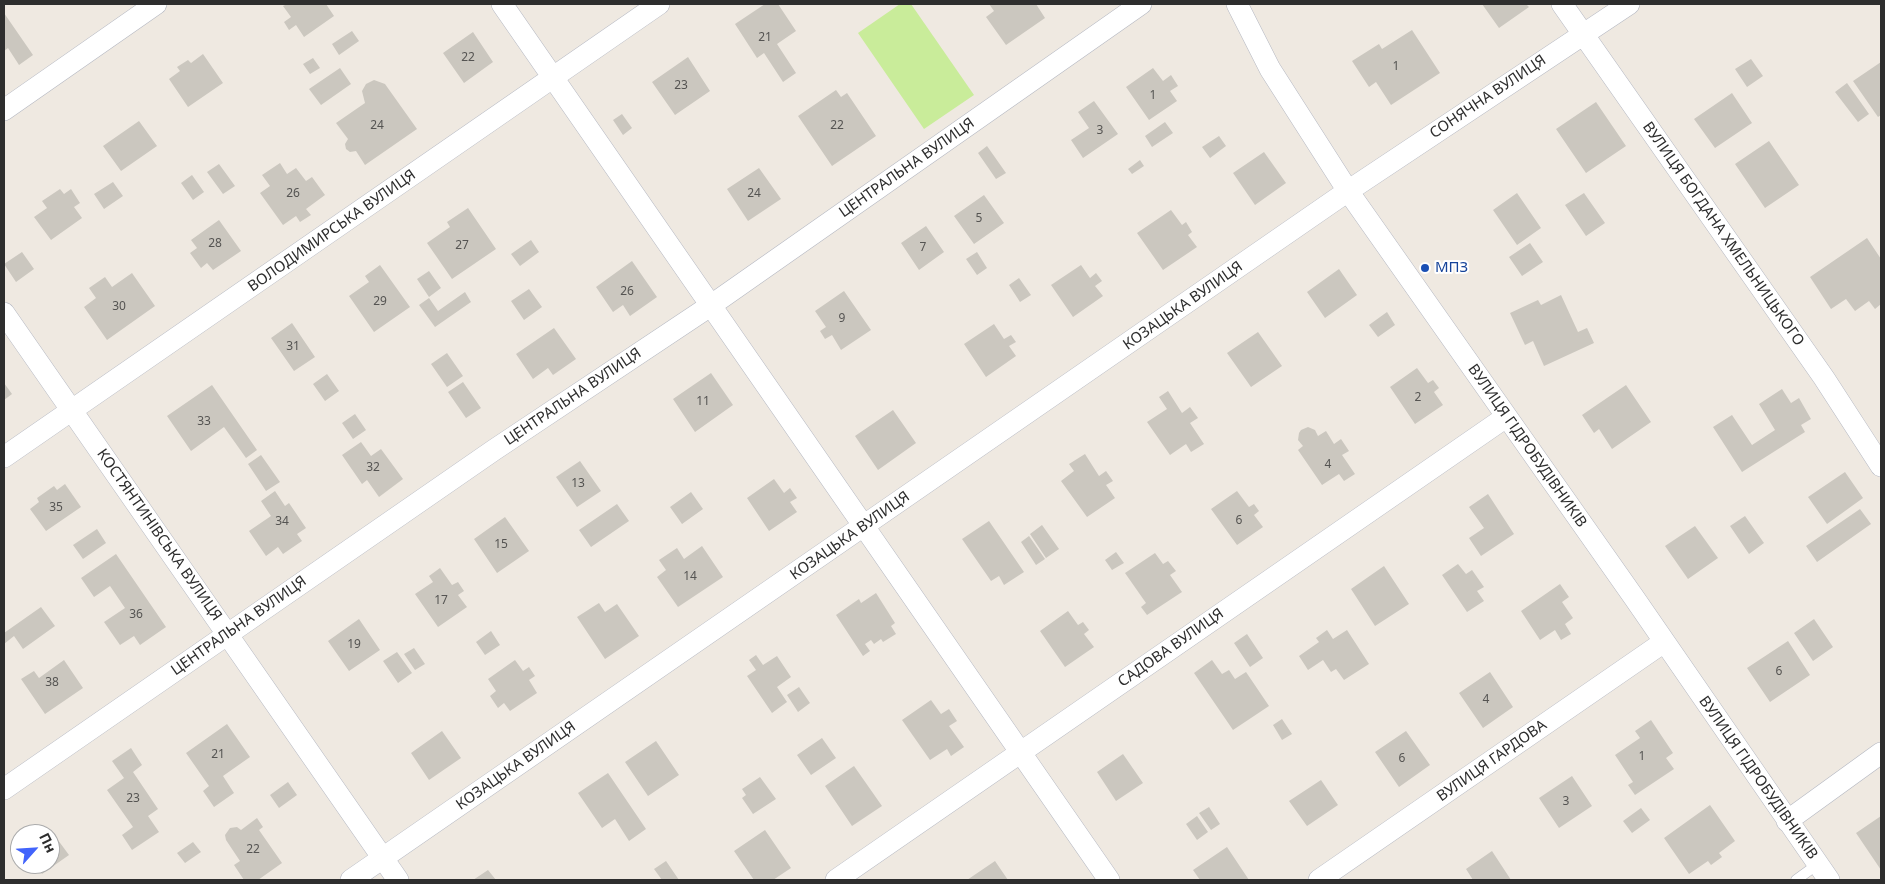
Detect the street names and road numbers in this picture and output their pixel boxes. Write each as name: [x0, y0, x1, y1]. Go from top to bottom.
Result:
street label: СОНЯЧНА ВУЛИЦЯ: [1426, 51, 1550, 143]
street label: ЦЕНТРАЛЬНА ВУЛИЦЯ: [836, 114, 978, 222]
street label: ВУЛИЦЯ БОГДАНА ХМЕЛЬНИЦЬКОГО: [1638, 119, 1808, 349]
street label: ВОЛОДИМИРСЬКА ВУЛИЦЯ: [245, 166, 419, 296]
street label: КОЗАЦЬКА ВУЛИЦЯ: [1120, 258, 1246, 354]
street label: ЦЕНТРАЛЬНА ВУЛИЦЯ: [501, 344, 645, 450]
street label: ВУЛИЦЯ ГІДРОБУДІВНИКІВ: [1464, 361, 1590, 531]
street label: КОСТЯНТИНІВСЬКА ВУЛИЦЯ: [93, 446, 225, 624]
street label: КОЗАЦЬКА ВУЛИЦЯ: [787, 488, 913, 584]
street label: ЦЕНТРАЛЬНА ВУЛИЦЯ: [168, 572, 310, 680]
street label: САДОВА ВУЛИЦЯ: [1115, 605, 1227, 691]
street label: ВУЛИЦЯ ГІДРОБУДІВНИКІВ: [1695, 693, 1821, 863]
street label: ВУЛИЦЯ ГАРДОВА: [1434, 716, 1550, 806]
street label: КОЗАЦЬКА ВУЛИЦЯ: [453, 718, 579, 814]

